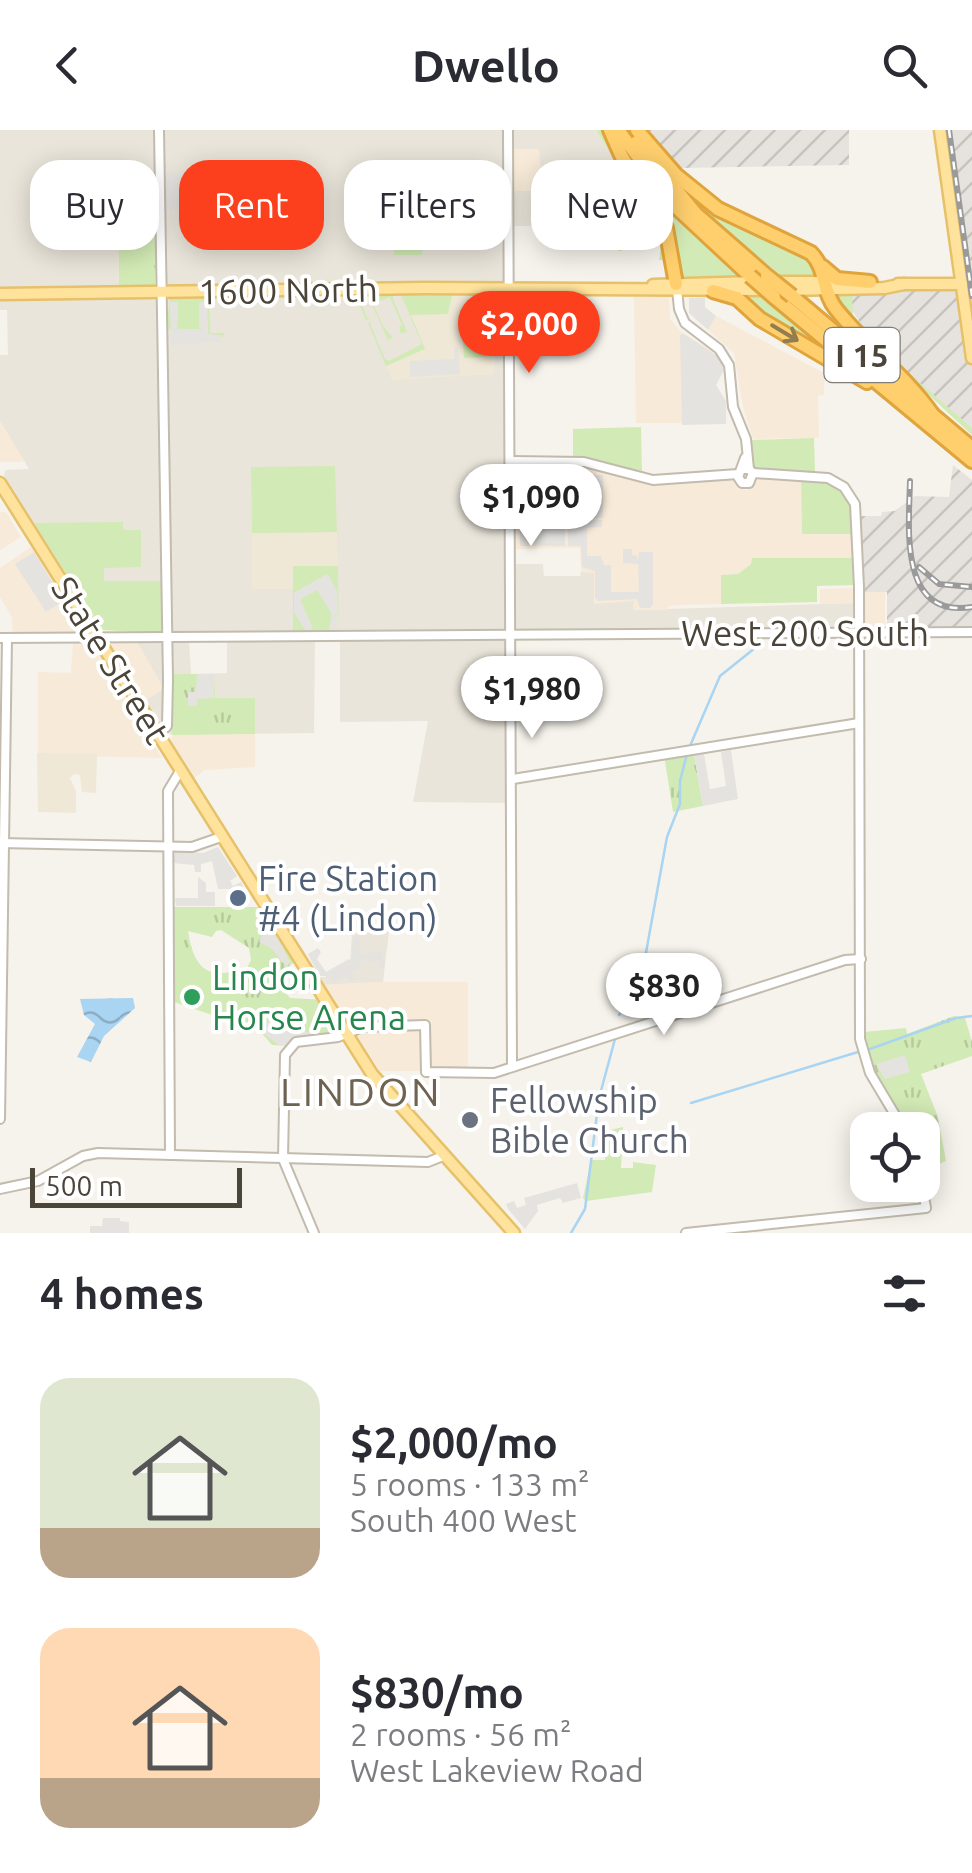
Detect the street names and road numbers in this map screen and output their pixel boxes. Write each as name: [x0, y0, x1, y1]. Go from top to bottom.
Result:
street label: 1600 North: [198, 268, 378, 312]
road number: I 15: [824, 328, 900, 382]
street label: State Street: [44, 569, 178, 751]
street label: West 200 South: [681, 613, 929, 653]

